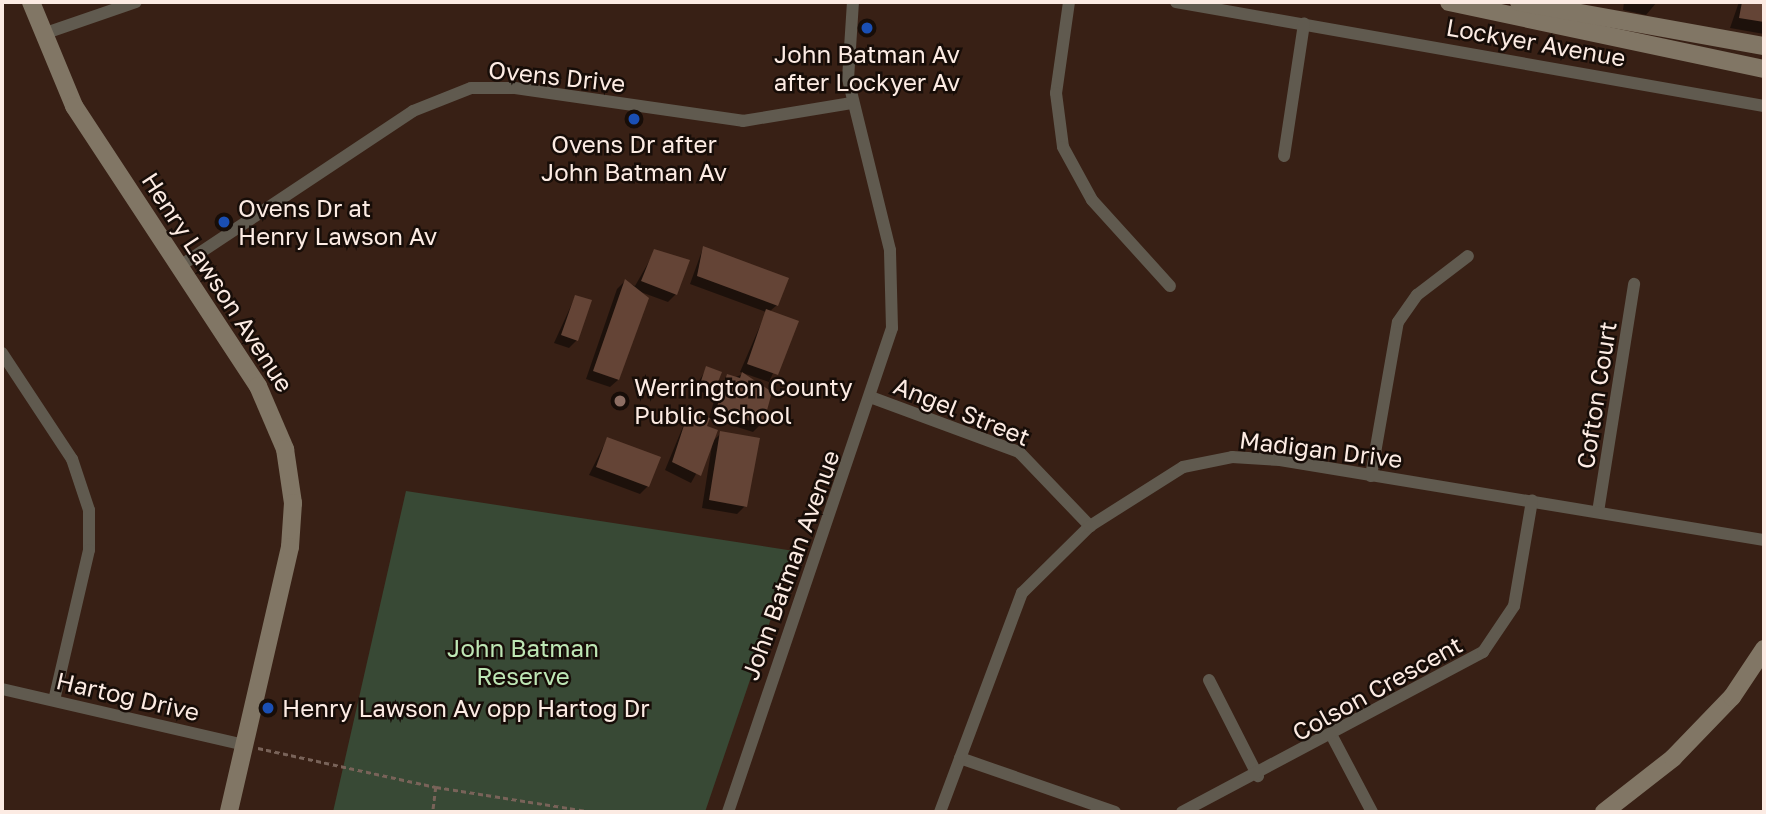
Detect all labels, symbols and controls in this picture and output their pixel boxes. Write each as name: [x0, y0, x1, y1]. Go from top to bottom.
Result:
street label: Lockyer Avenue: [1444, 12, 1628, 72]
marker: John Batman Av after Lockyer Av: [859, 20, 875, 36]
place label: John Batman Av after Lockyer Av: [774, 40, 960, 96]
street label: Ovens Drive: [487, 54, 627, 98]
marker: Ovens Dr after John Batman Av: [626, 111, 642, 127]
place label: Ovens Dr after John Batman Av: [541, 130, 727, 186]
street label: Henry Lawson Avenue: [136, 167, 300, 397]
place label: Ovens Dr at Henry Lawson Av: [238, 194, 437, 250]
marker: Ovens Dr at Henry Lawson Av: [216, 214, 232, 230]
street label: Cofton Court: [1570, 319, 1622, 471]
street label: Angel Street: [890, 371, 1034, 451]
place label: Werrington County Public School: [634, 373, 853, 429]
marker: Werrington County Public School: [612, 393, 628, 409]
street label: Madigan Drive: [1238, 425, 1404, 473]
street label: John Batman Avenue: [735, 446, 845, 684]
street label: Colson Crescent: [1287, 629, 1467, 747]
park label: John Batman Reserve: [447, 634, 599, 690]
street label: Hartog Drive: [54, 666, 202, 726]
place label: Henry Lawson Av opp Hartog Dr: [282, 694, 650, 722]
marker: Henry Lawson Av opp Hartog Dr: [260, 700, 276, 716]

